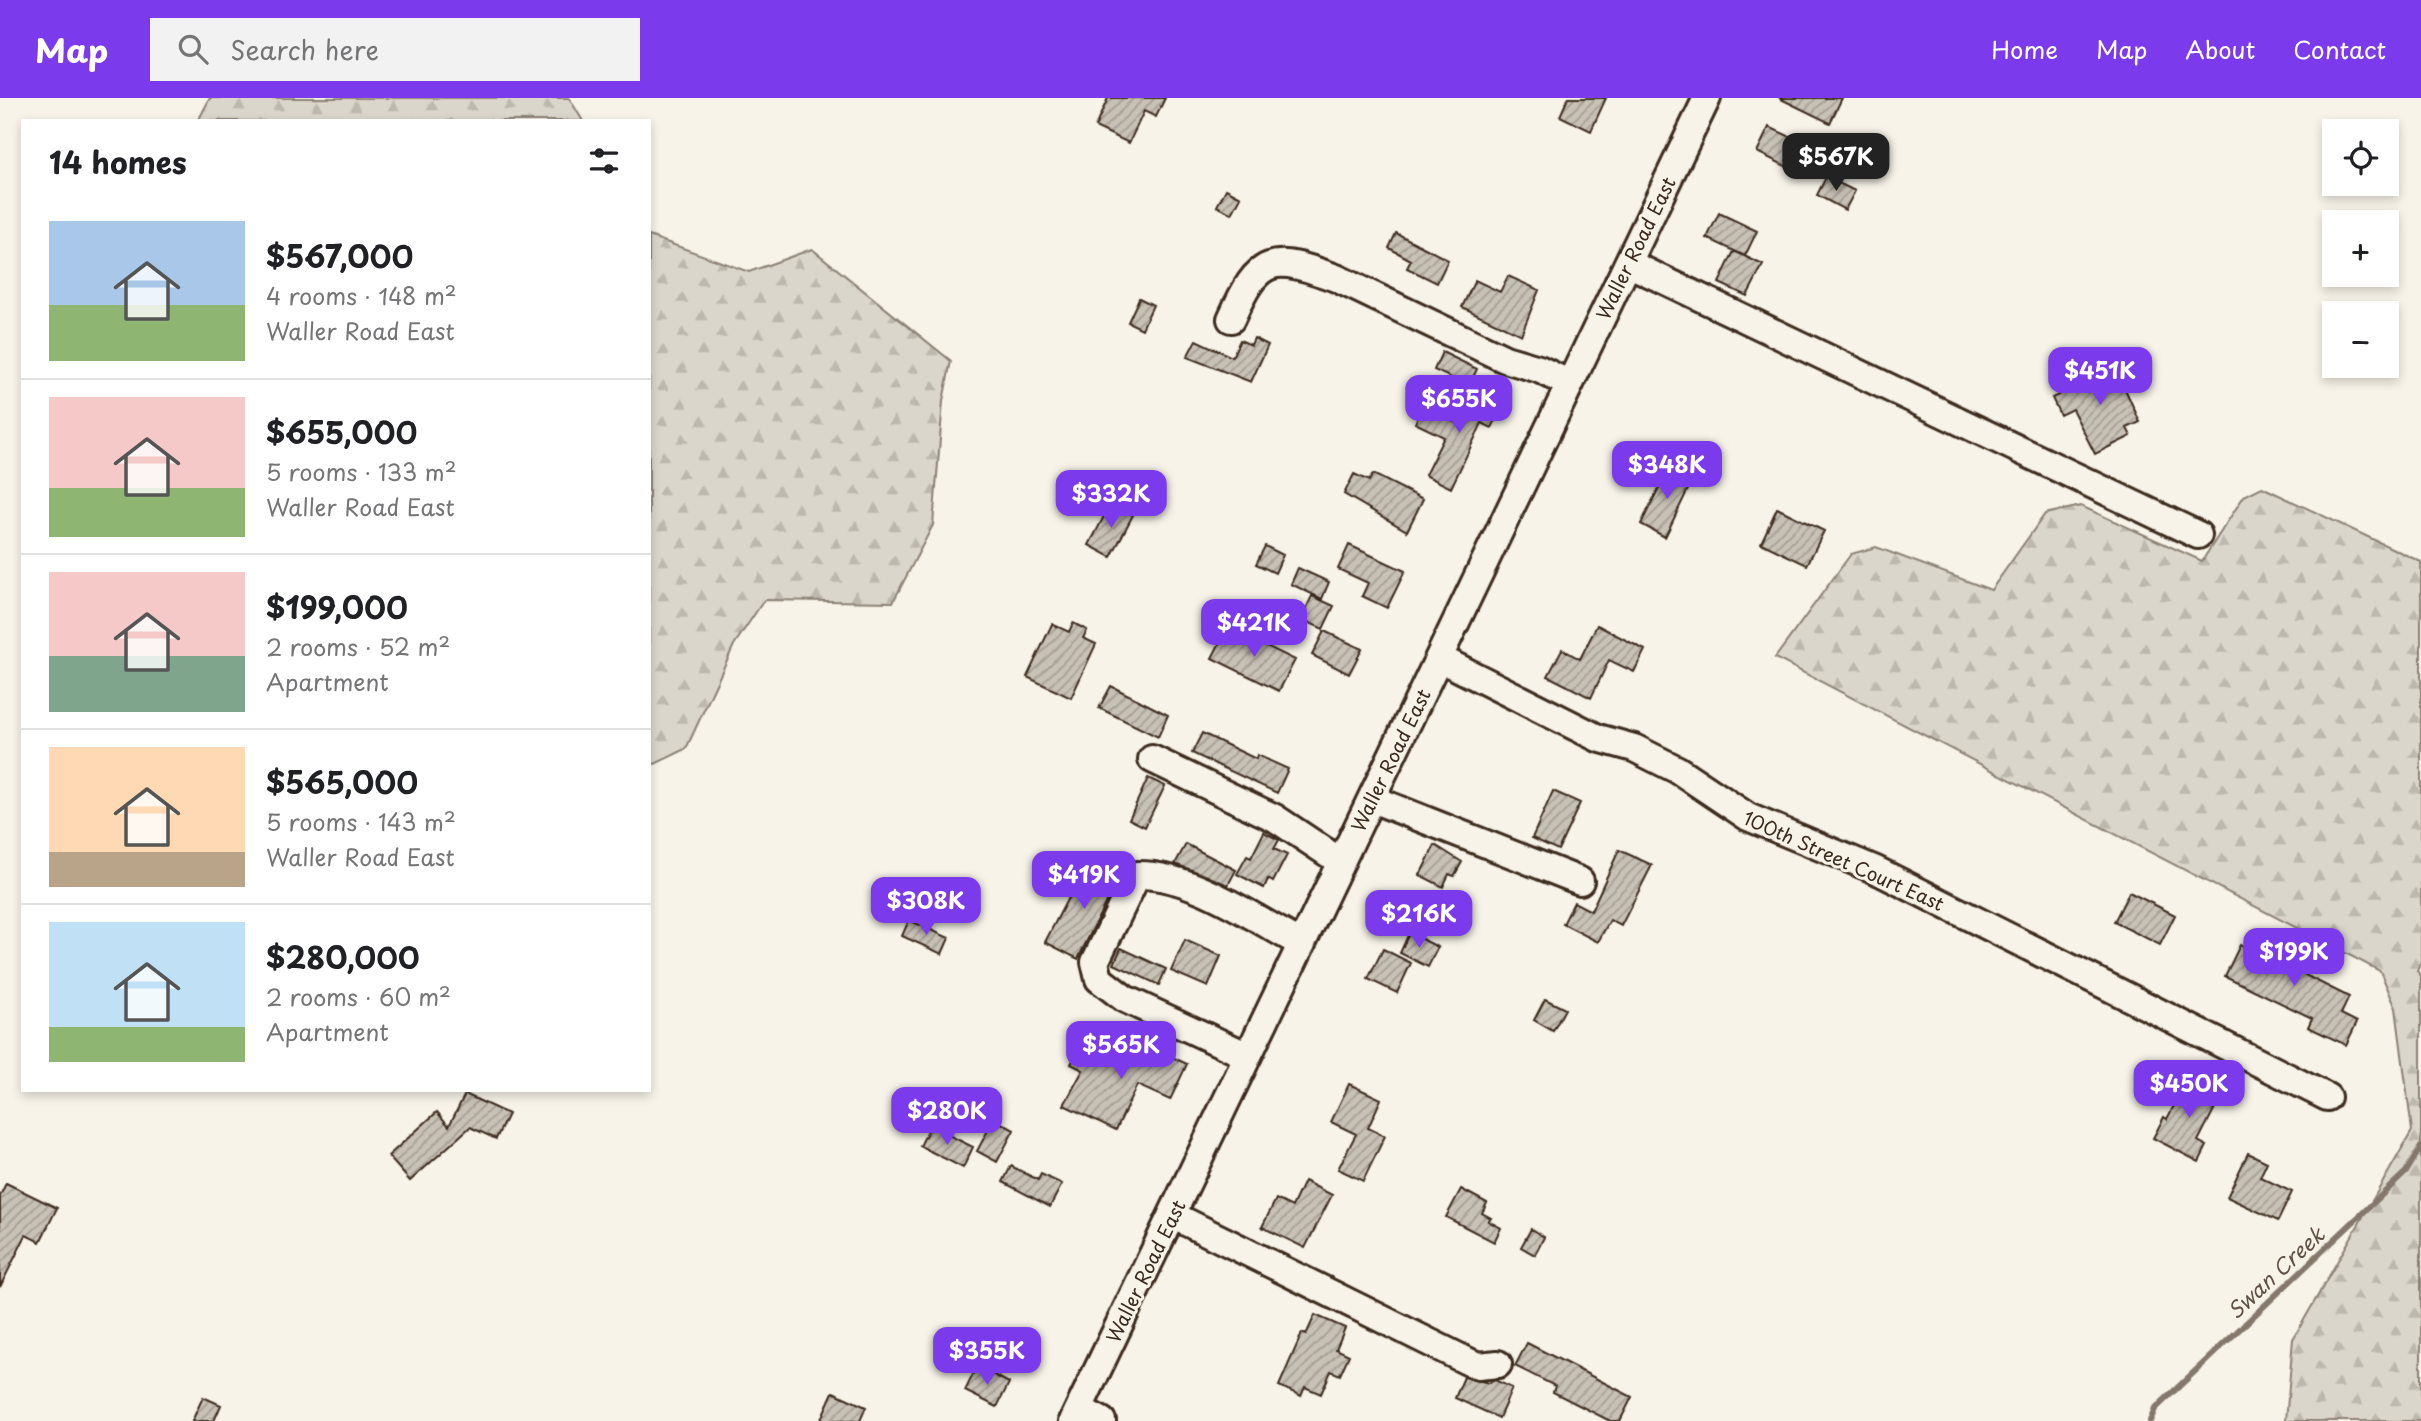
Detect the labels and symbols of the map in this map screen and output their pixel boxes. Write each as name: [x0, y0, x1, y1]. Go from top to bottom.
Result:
pin: $567K: [1787, 134, 1885, 193]
street label: Waller Road East: [1588, 171, 1682, 324]
pin: $451K: [2051, 348, 2149, 407]
pin: $655K: [1410, 376, 1508, 435]
pin: $348K: [1618, 442, 1716, 501]
pin: $332K: [1062, 470, 1160, 530]
pin: $421K: [1205, 600, 1303, 659]
street label: Waller Road East: [1343, 683, 1437, 836]
street label: 100th Street Court East: [1739, 803, 1949, 917]
pin: $419K: [1035, 852, 1133, 911]
pin: $308K: [877, 878, 975, 937]
pin: $216K: [1370, 890, 1468, 950]
pin: $199K: [2245, 928, 2343, 988]
pin: $565K: [1072, 1021, 1170, 1081]
pin: $450K: [2140, 1060, 2238, 1120]
pin: $280K: [898, 1088, 996, 1147]
street label: Waller Road East: [1098, 1194, 1192, 1347]
water label: Swan Creek: [2219, 1218, 2332, 1326]
pin: $355K: [938, 1328, 1036, 1387]

